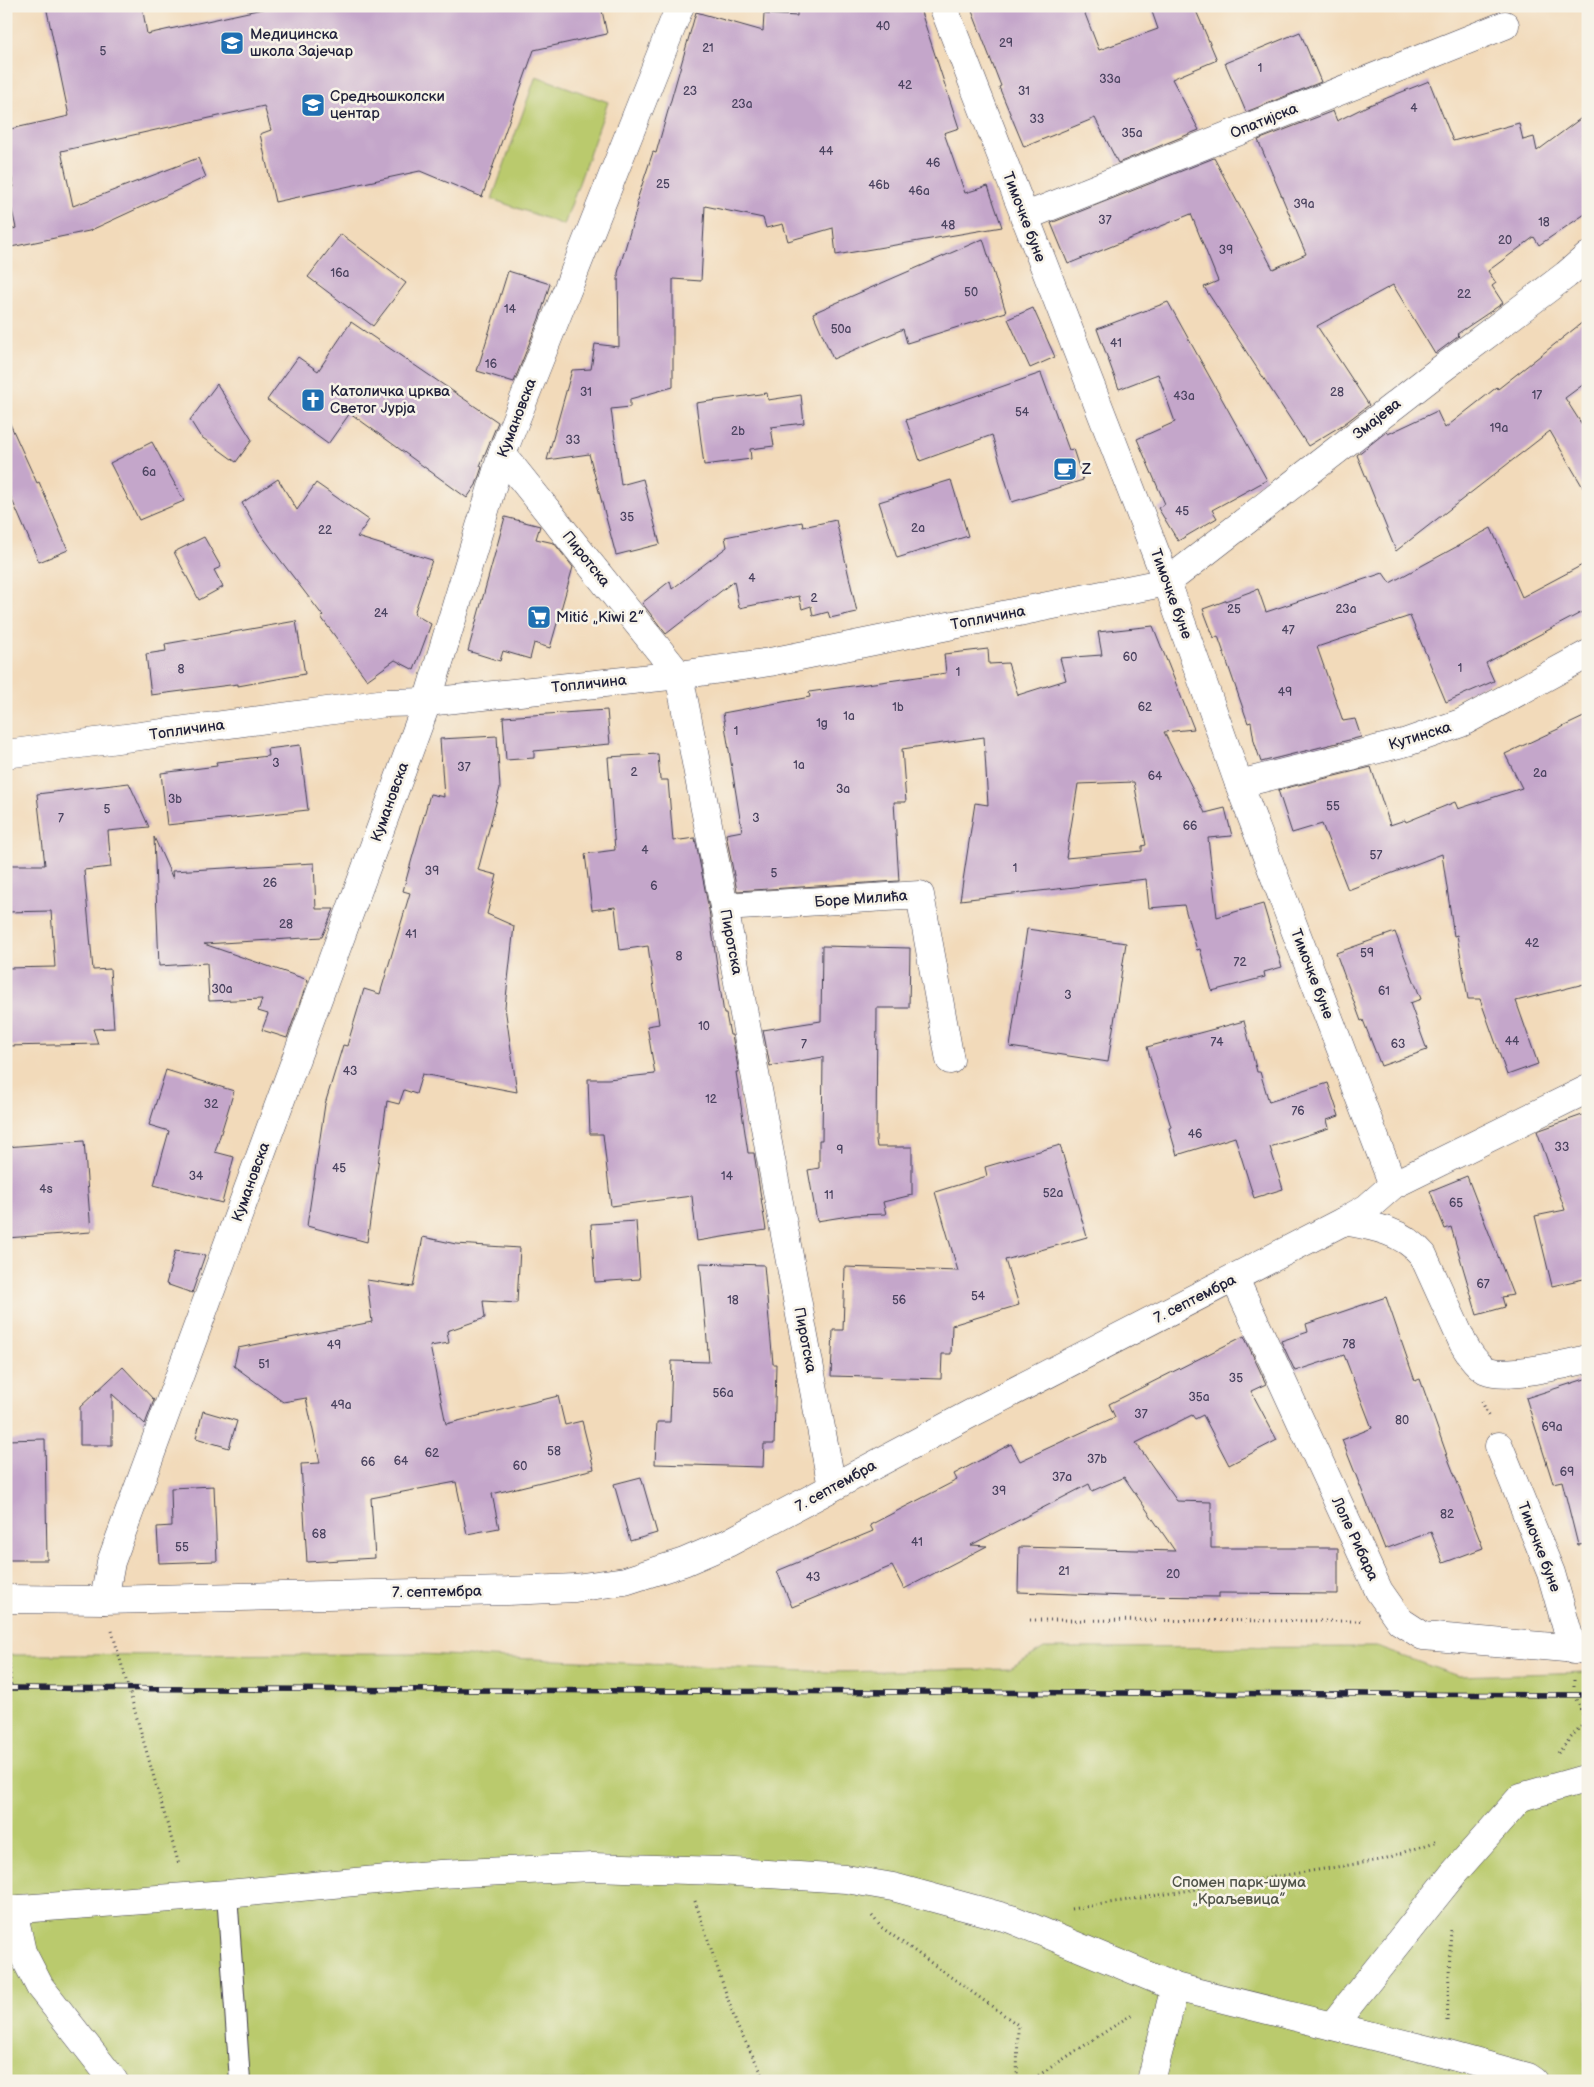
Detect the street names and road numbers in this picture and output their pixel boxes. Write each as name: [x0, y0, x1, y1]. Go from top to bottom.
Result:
street label: Опатијска: [1227, 99, 1301, 143]
street label: Тимочке буне: [998, 169, 1050, 265]
street label: Кумановска: [493, 376, 541, 460]
street label: Змајева: [1349, 394, 1405, 444]
street label: Пиротска: [558, 527, 614, 591]
street label: Тимочке буне: [1146, 546, 1196, 642]
street label: Топличина: [949, 601, 1027, 635]
street label: Топличина: [550, 671, 628, 697]
street label: Топличина: [148, 715, 226, 745]
street label: Кутинска: [1386, 717, 1454, 754]
street label: Кумановска: [367, 759, 413, 844]
street label: Боре Милића: [814, 886, 908, 912]
street label: Пиротска: [715, 908, 747, 976]
street label: Тимочке буне: [1286, 926, 1338, 1022]
street label: Кумановска: [228, 1139, 274, 1224]
street label: 7. септембра: [1151, 1270, 1239, 1328]
street label: Пиротска: [789, 1306, 821, 1374]
street label: 7. септембра: [792, 1456, 880, 1516]
street label: Лоле Рибара: [1327, 1493, 1383, 1584]
street label: Тимочке буне: [1513, 1499, 1565, 1595]
street label: 7. септембра: [392, 1582, 482, 1602]

